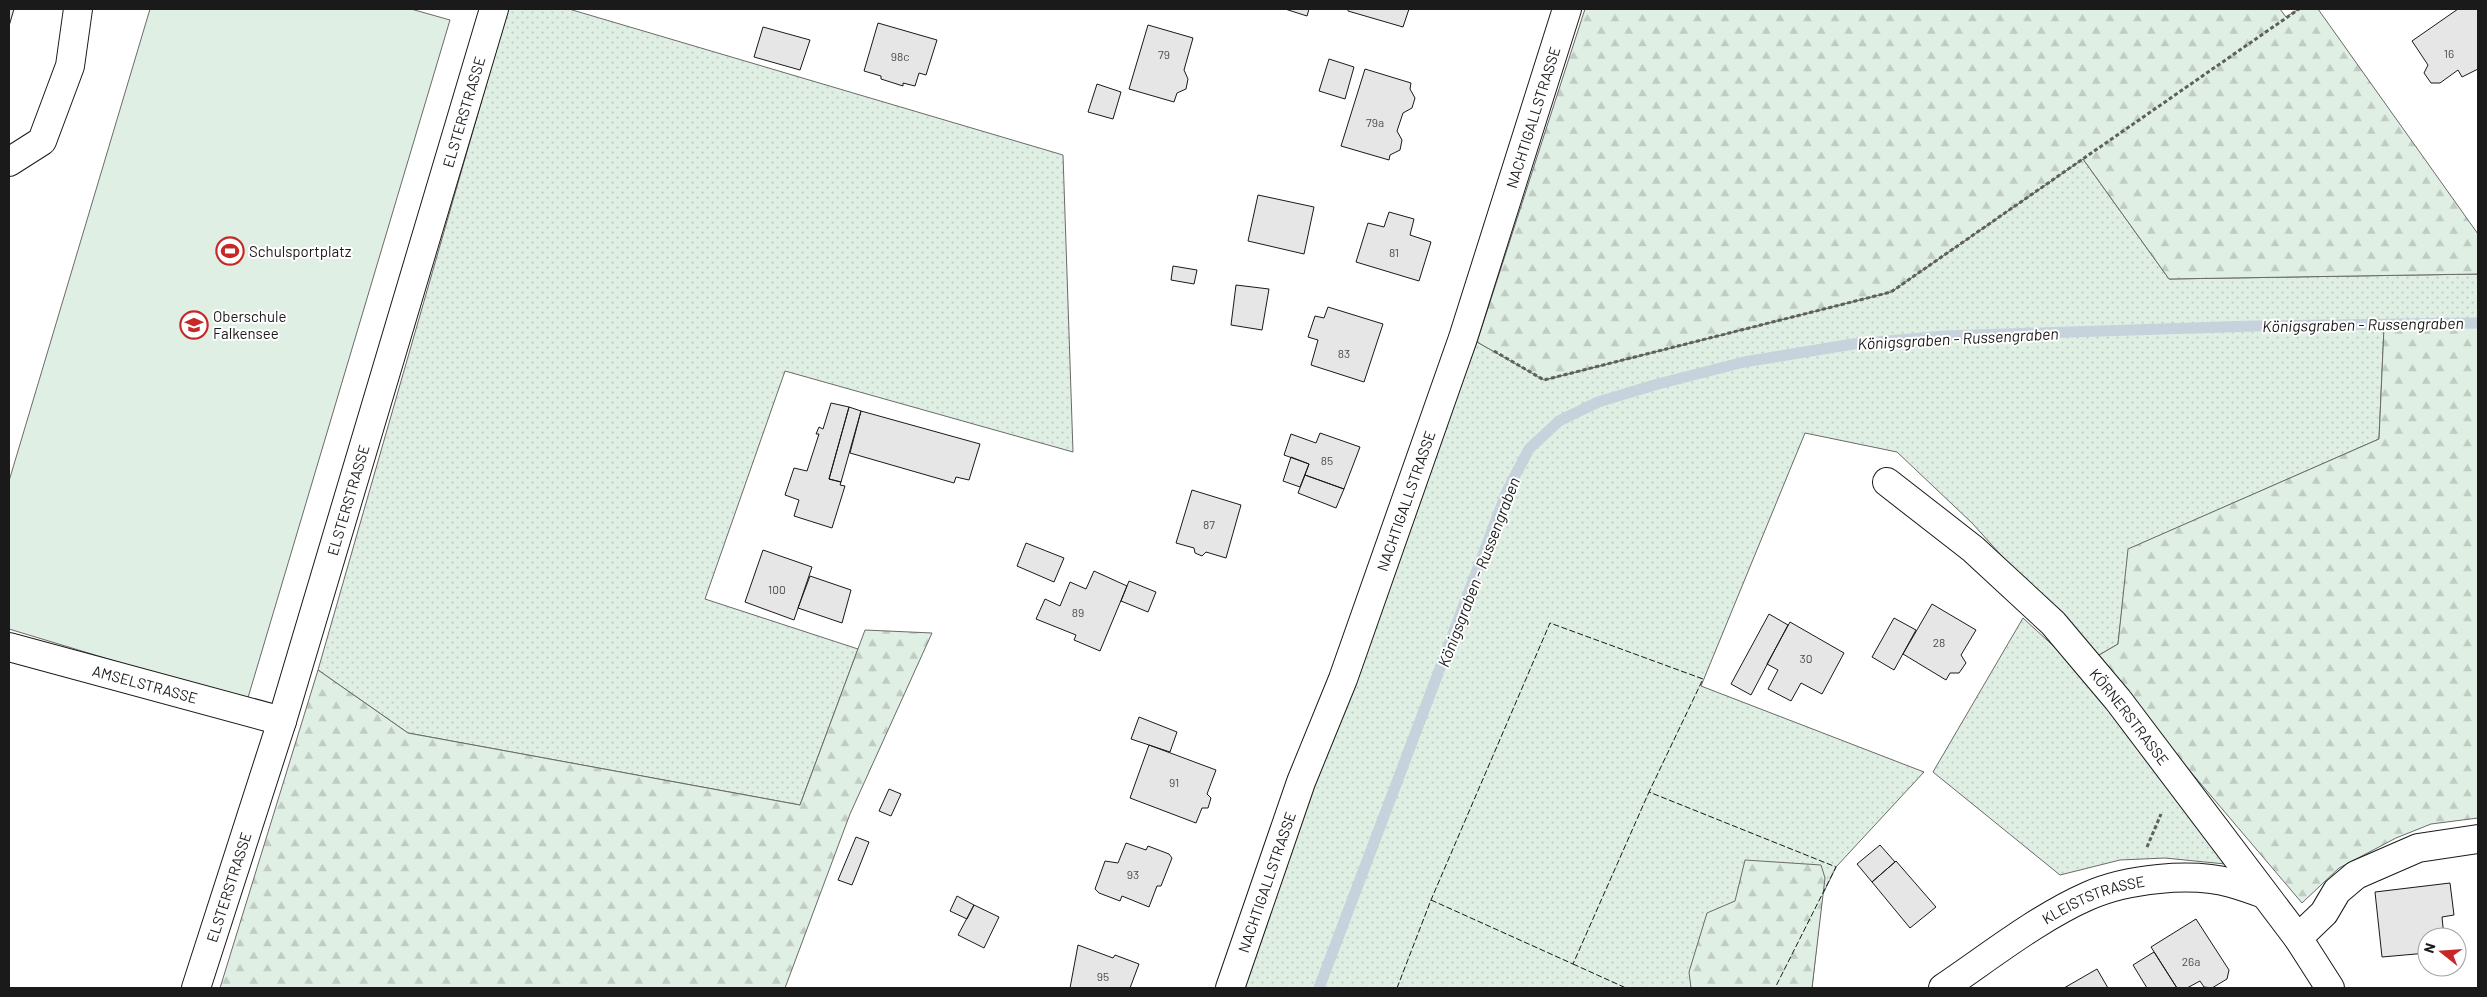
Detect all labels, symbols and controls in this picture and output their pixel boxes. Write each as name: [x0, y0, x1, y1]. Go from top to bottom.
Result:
street label: NACHTIGALLSTRASSE: [1502, 44, 1564, 191]
house number: 16: [2444, 46, 2454, 60]
house number: 79: [1158, 47, 1170, 61]
house number: 98c: [891, 49, 909, 63]
street label: ELSTERSTRASSE: [438, 54, 488, 170]
house number: 79a: [1366, 115, 1384, 129]
sports icon: Schulsportplatz: [215, 236, 245, 266]
place label: Schulsportplatz: [249, 242, 352, 260]
house number: 81: [1389, 245, 1399, 259]
place label: Oberschule Falkensee: [213, 307, 286, 342]
school or university icon: Oberschule Falkensee: [179, 310, 209, 340]
water label: Königsgraben - Russengraben: [2262, 313, 2464, 335]
water label: Königsgraben - Russengraben: [1857, 323, 2059, 353]
house number: 83: [1338, 346, 1350, 360]
street label: NACHTIGALLSTRASSE: [1373, 428, 1439, 574]
street label: ELSTERSTRASSE: [323, 443, 373, 558]
house number: 85: [1321, 453, 1333, 467]
water label: Königsgraben - Russengraben: [1433, 475, 1523, 669]
house number: 87: [1203, 517, 1215, 531]
house number: 100: [768, 582, 786, 596]
house number: 89: [1072, 605, 1084, 619]
house number: 28: [1933, 635, 1945, 649]
house number: 30: [1800, 651, 1812, 665]
street label: AMSELSTRASSE: [91, 661, 200, 707]
street label: KÖRNERSTRASSE: [2086, 665, 2173, 768]
house number: 91: [1169, 775, 1179, 789]
street label: NACHTIGALLSTRASSE: [1234, 809, 1299, 955]
street label: ELSTERSTRASSE: [202, 830, 255, 945]
house number: 93: [1127, 867, 1139, 881]
street label: KLEISTSTRASSE: [2039, 872, 2146, 927]
north arrow: [2417, 927, 2467, 977]
text: N: [2420, 941, 2439, 955]
house number: 26a: [2182, 954, 2200, 968]
house number: 95: [1097, 969, 1109, 983]

